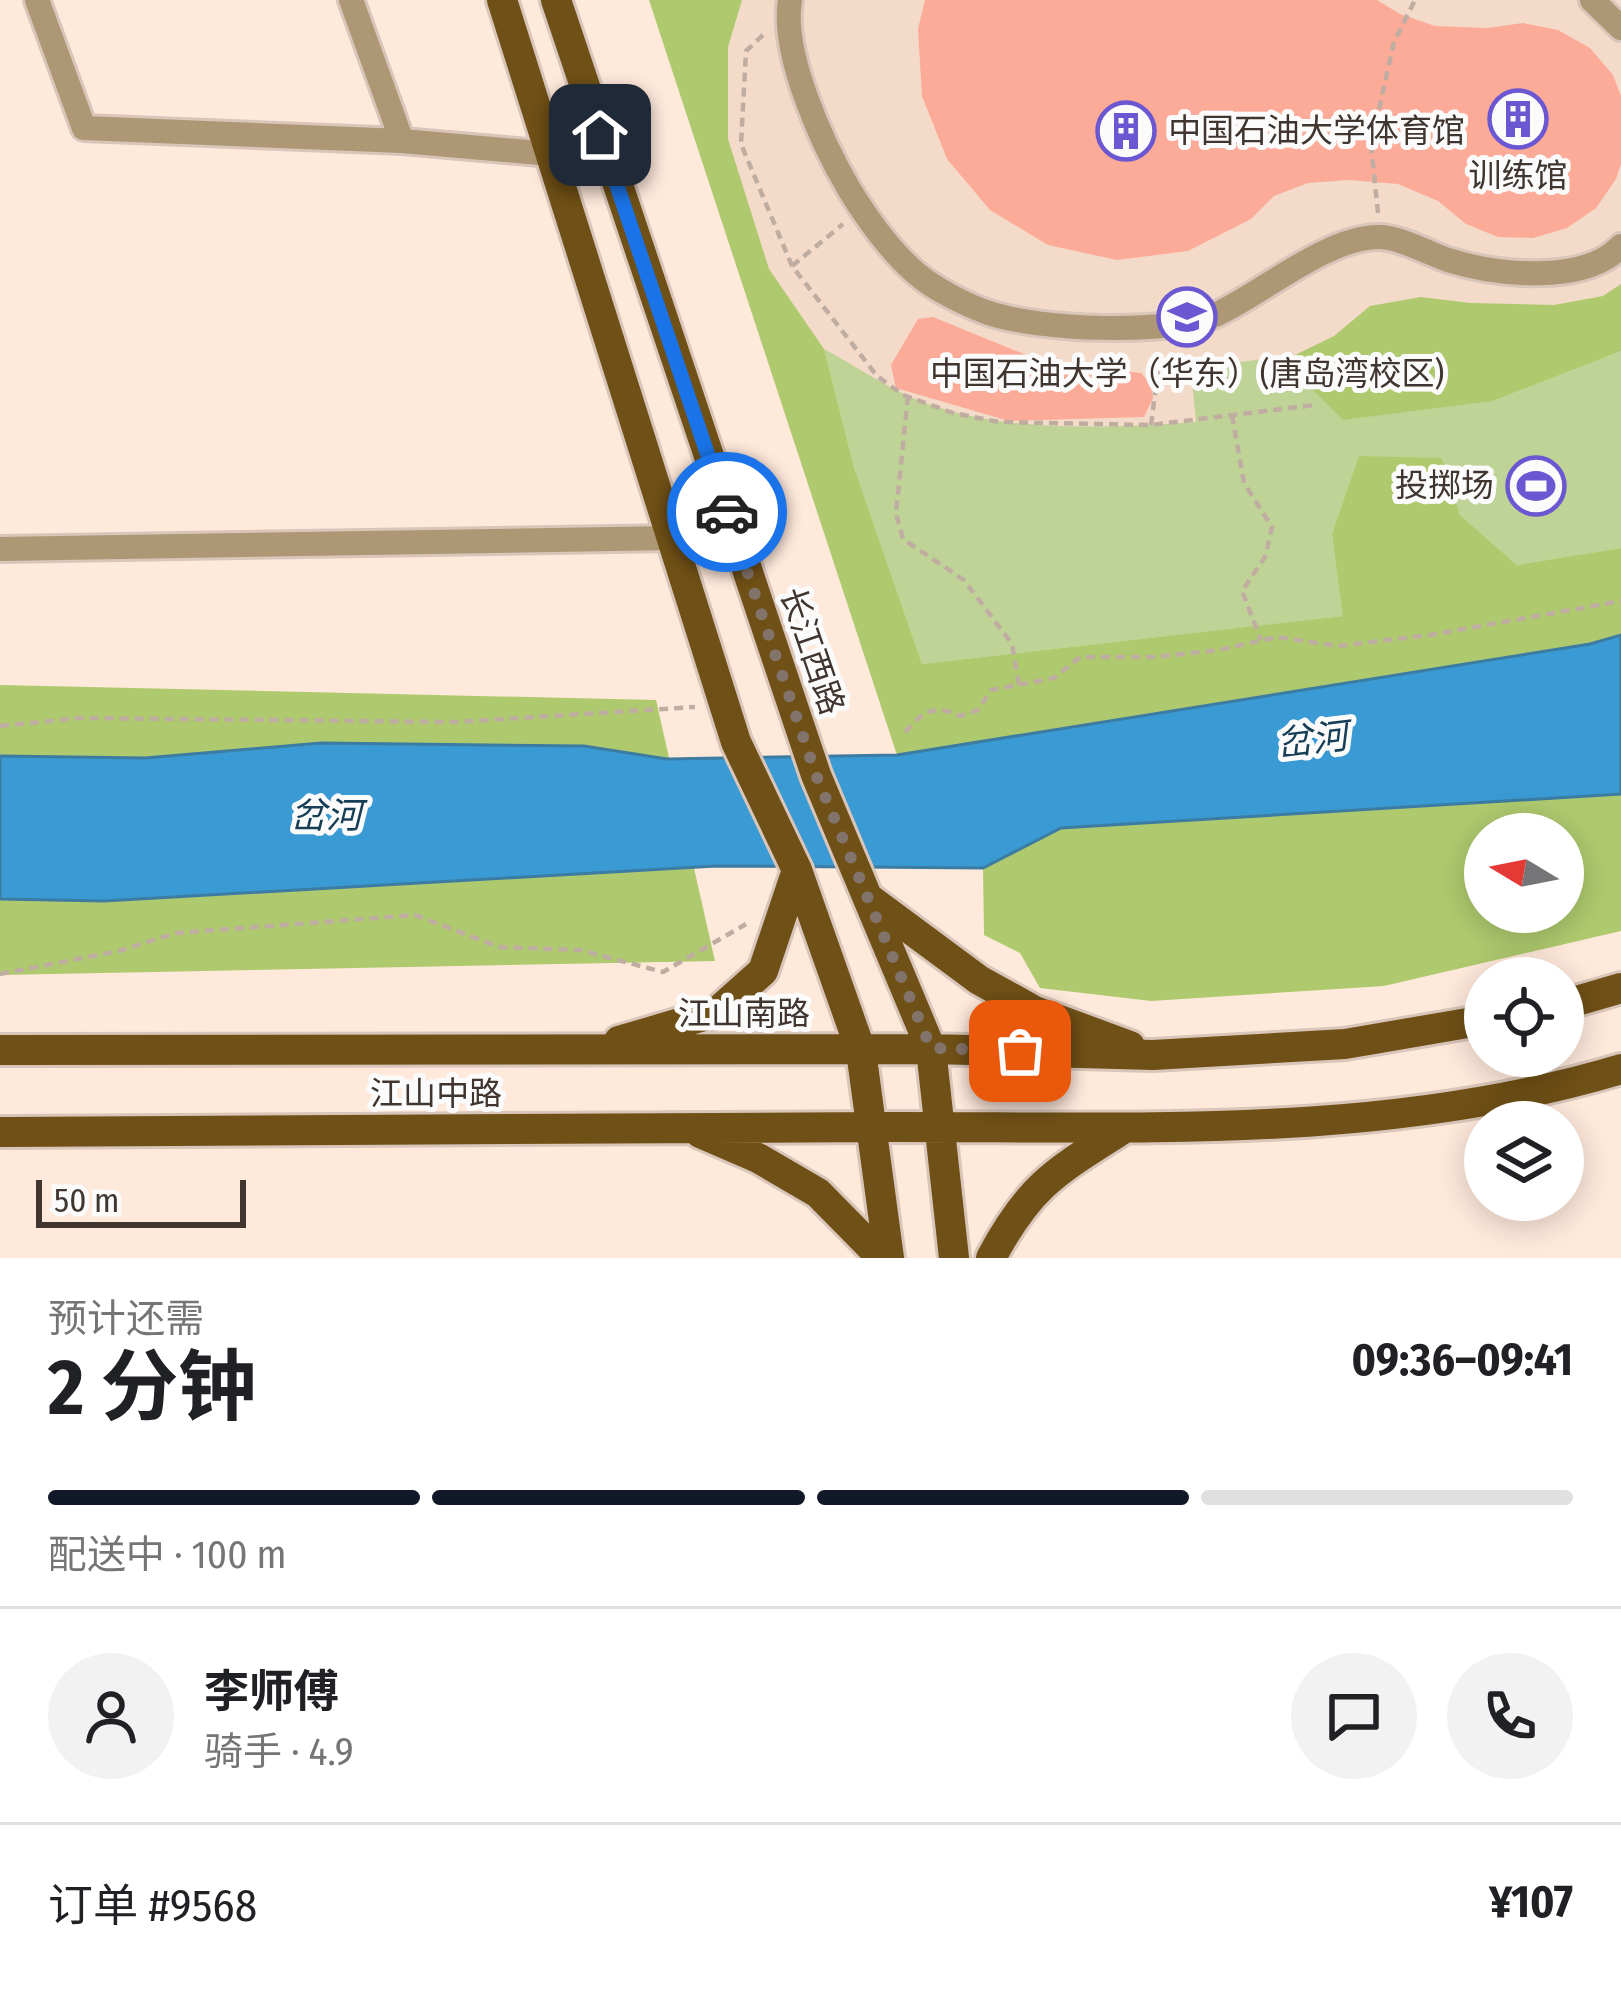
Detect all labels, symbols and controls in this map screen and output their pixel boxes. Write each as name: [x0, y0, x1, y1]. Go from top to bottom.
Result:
pin: [549, 84, 651, 186]
building icon: 训练馆: [1487, 88, 1549, 150]
building icon: 中国石油大学体育馆: [1095, 100, 1157, 162]
icon: home: [567, 102, 633, 168]
place label: 中国石油大学体育馆: [1168, 111, 1465, 151]
place label: 训练馆: [1469, 156, 1568, 196]
school or university icon: 中国石油大学（华东）(唐岛湾校区): [1156, 286, 1218, 348]
place label: 中国石油大学（华东）(唐岛湾校区): [930, 354, 1444, 394]
courier: [667, 452, 787, 572]
sports icon: 投掷场: [1505, 455, 1567, 517]
place label: 投掷场: [1395, 466, 1494, 506]
icon: car: [694, 479, 760, 545]
street label: 长江西路: [772, 582, 852, 720]
water label: 岔河: [1274, 713, 1356, 766]
water label: 岔河: [290, 794, 368, 838]
north arrow: [1464, 813, 1584, 933]
map controls: [1464, 813, 1584, 1221]
button: locate: [1464, 957, 1584, 1077]
street label: 江山南路: [678, 994, 810, 1034]
pin: [969, 1000, 1071, 1102]
icon: bag: [987, 1018, 1053, 1084]
street label: 江山中路: [370, 1074, 502, 1114]
button: layers: [1464, 1101, 1584, 1221]
scale bar: [36, 1174, 246, 1227]
text: 50 m: [54, 1181, 119, 1221]
text: 预计还需: [48, 1296, 204, 1342]
text: 09:36–09:41: [1352, 1333, 1573, 1387]
text: 2 分钟: [48, 1341, 256, 1435]
text: 配送中 · 100 m: [48, 1532, 287, 1578]
button: person: [48, 1653, 174, 1779]
button: chat: [1291, 1653, 1417, 1779]
button: phone: [1447, 1653, 1573, 1779]
text: 李师傅: [204, 1665, 339, 1719]
text: 骑手 · 4.9: [204, 1729, 354, 1775]
text: ¥107: [1489, 1875, 1573, 1929]
text: 订单 #9568: [48, 1879, 257, 1933]

